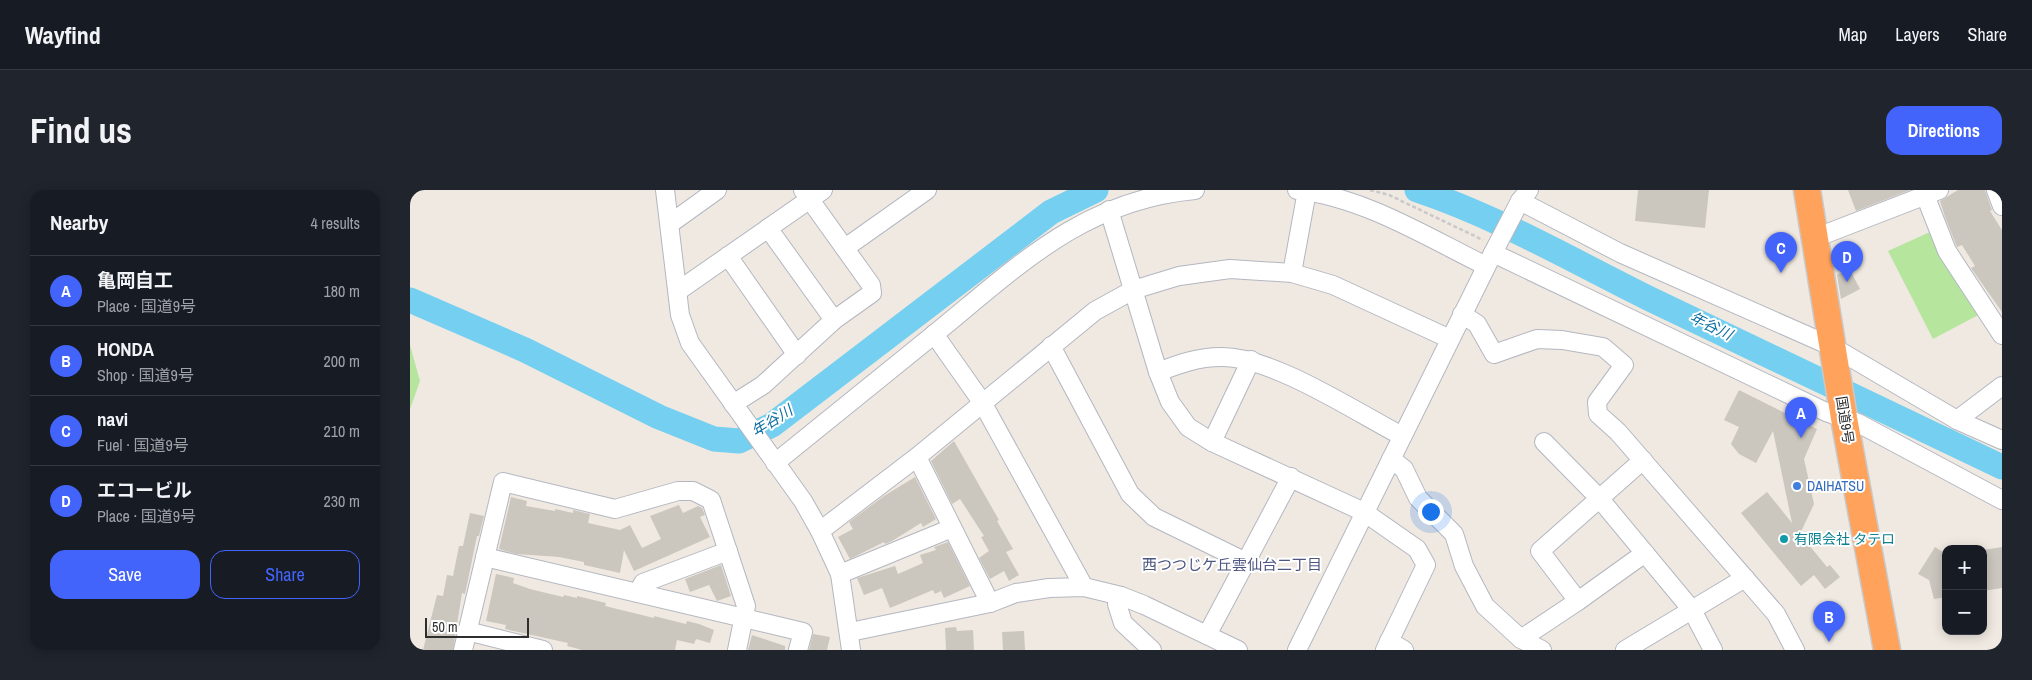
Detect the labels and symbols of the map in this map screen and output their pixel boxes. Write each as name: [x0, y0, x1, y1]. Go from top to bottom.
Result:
pin: C: [1765, 232, 1797, 273]
pin: D: [1831, 241, 1863, 282]
water label: 年谷川: [1686, 306, 1738, 346]
street label: 国道9号: [1832, 395, 1858, 445]
pin: A: [1785, 397, 1817, 438]
water label: 年谷川: [747, 399, 798, 441]
place label: DAIHATSU: [1807, 477, 1864, 495]
marker: DAIHATSU: [1791, 480, 1803, 492]
your location: [1418, 499, 1444, 525]
place label: 有限会社 タテロ: [1794, 530, 1895, 548]
marker: 有限会社 タテロ: [1778, 533, 1790, 545]
district label: 西つつじケ丘雲仙台二丁目: [1142, 554, 1322, 575]
pin: B: [1813, 601, 1845, 642]
scale bar: [425, 615, 529, 638]

